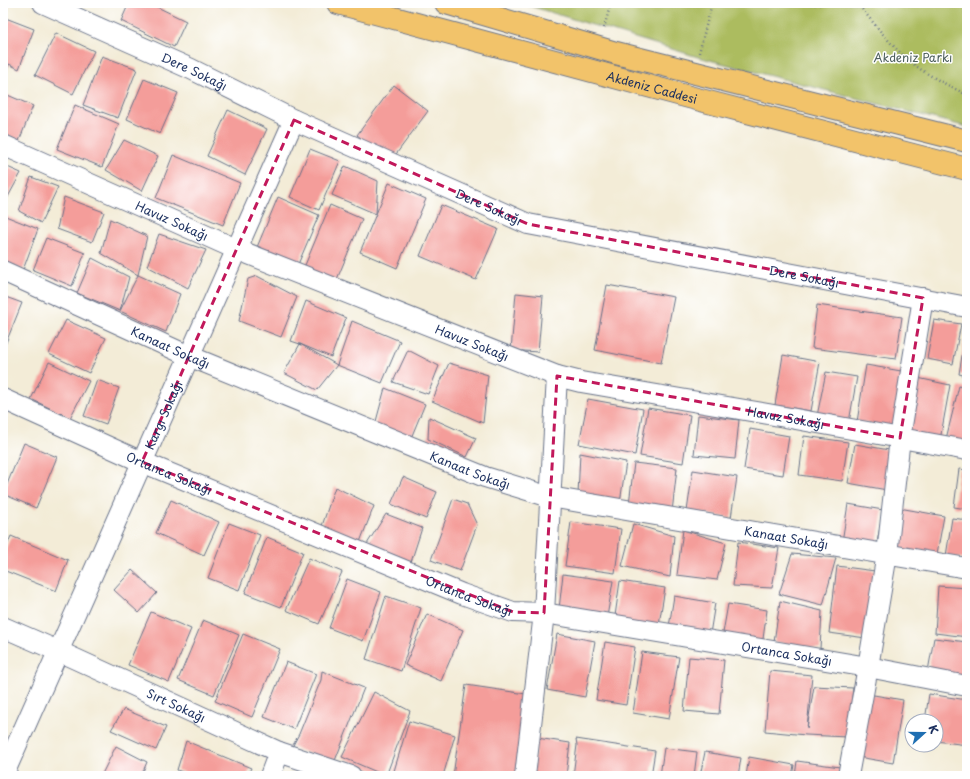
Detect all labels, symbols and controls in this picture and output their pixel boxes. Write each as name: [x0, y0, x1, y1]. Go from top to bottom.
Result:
street label: Dere Sokağı: [159, 48, 230, 95]
park label: Akdeniz Parkı: [874, 48, 952, 66]
street label: Akdeniz Caddesi: [604, 66, 699, 108]
street label: Dere Sokağı: [453, 184, 525, 229]
street label: Havuz Sokağı: [133, 196, 211, 245]
street label: Dere Sokağı: [767, 261, 841, 292]
street label: Havuz Sokağı: [432, 320, 512, 365]
street label: Kanaat Sokağı: [128, 322, 213, 373]
street label: Kargı Sokağı: [140, 377, 186, 452]
street label: Havuz Sokağı: [746, 402, 826, 433]
street label: Kanaat Sokağı: [427, 446, 513, 493]
street label: Ortanca Sokağı: [123, 447, 215, 499]
street label: Kanaat Sokağı: [743, 521, 830, 553]
street label: Ortanca Sokağı: [423, 571, 515, 620]
street label: Ortanca Sokağı: [740, 637, 833, 670]
street label: Sırt Sokağı: [144, 684, 209, 726]
north arrow: [904, 713, 944, 753]
text: K: [924, 722, 943, 736]

